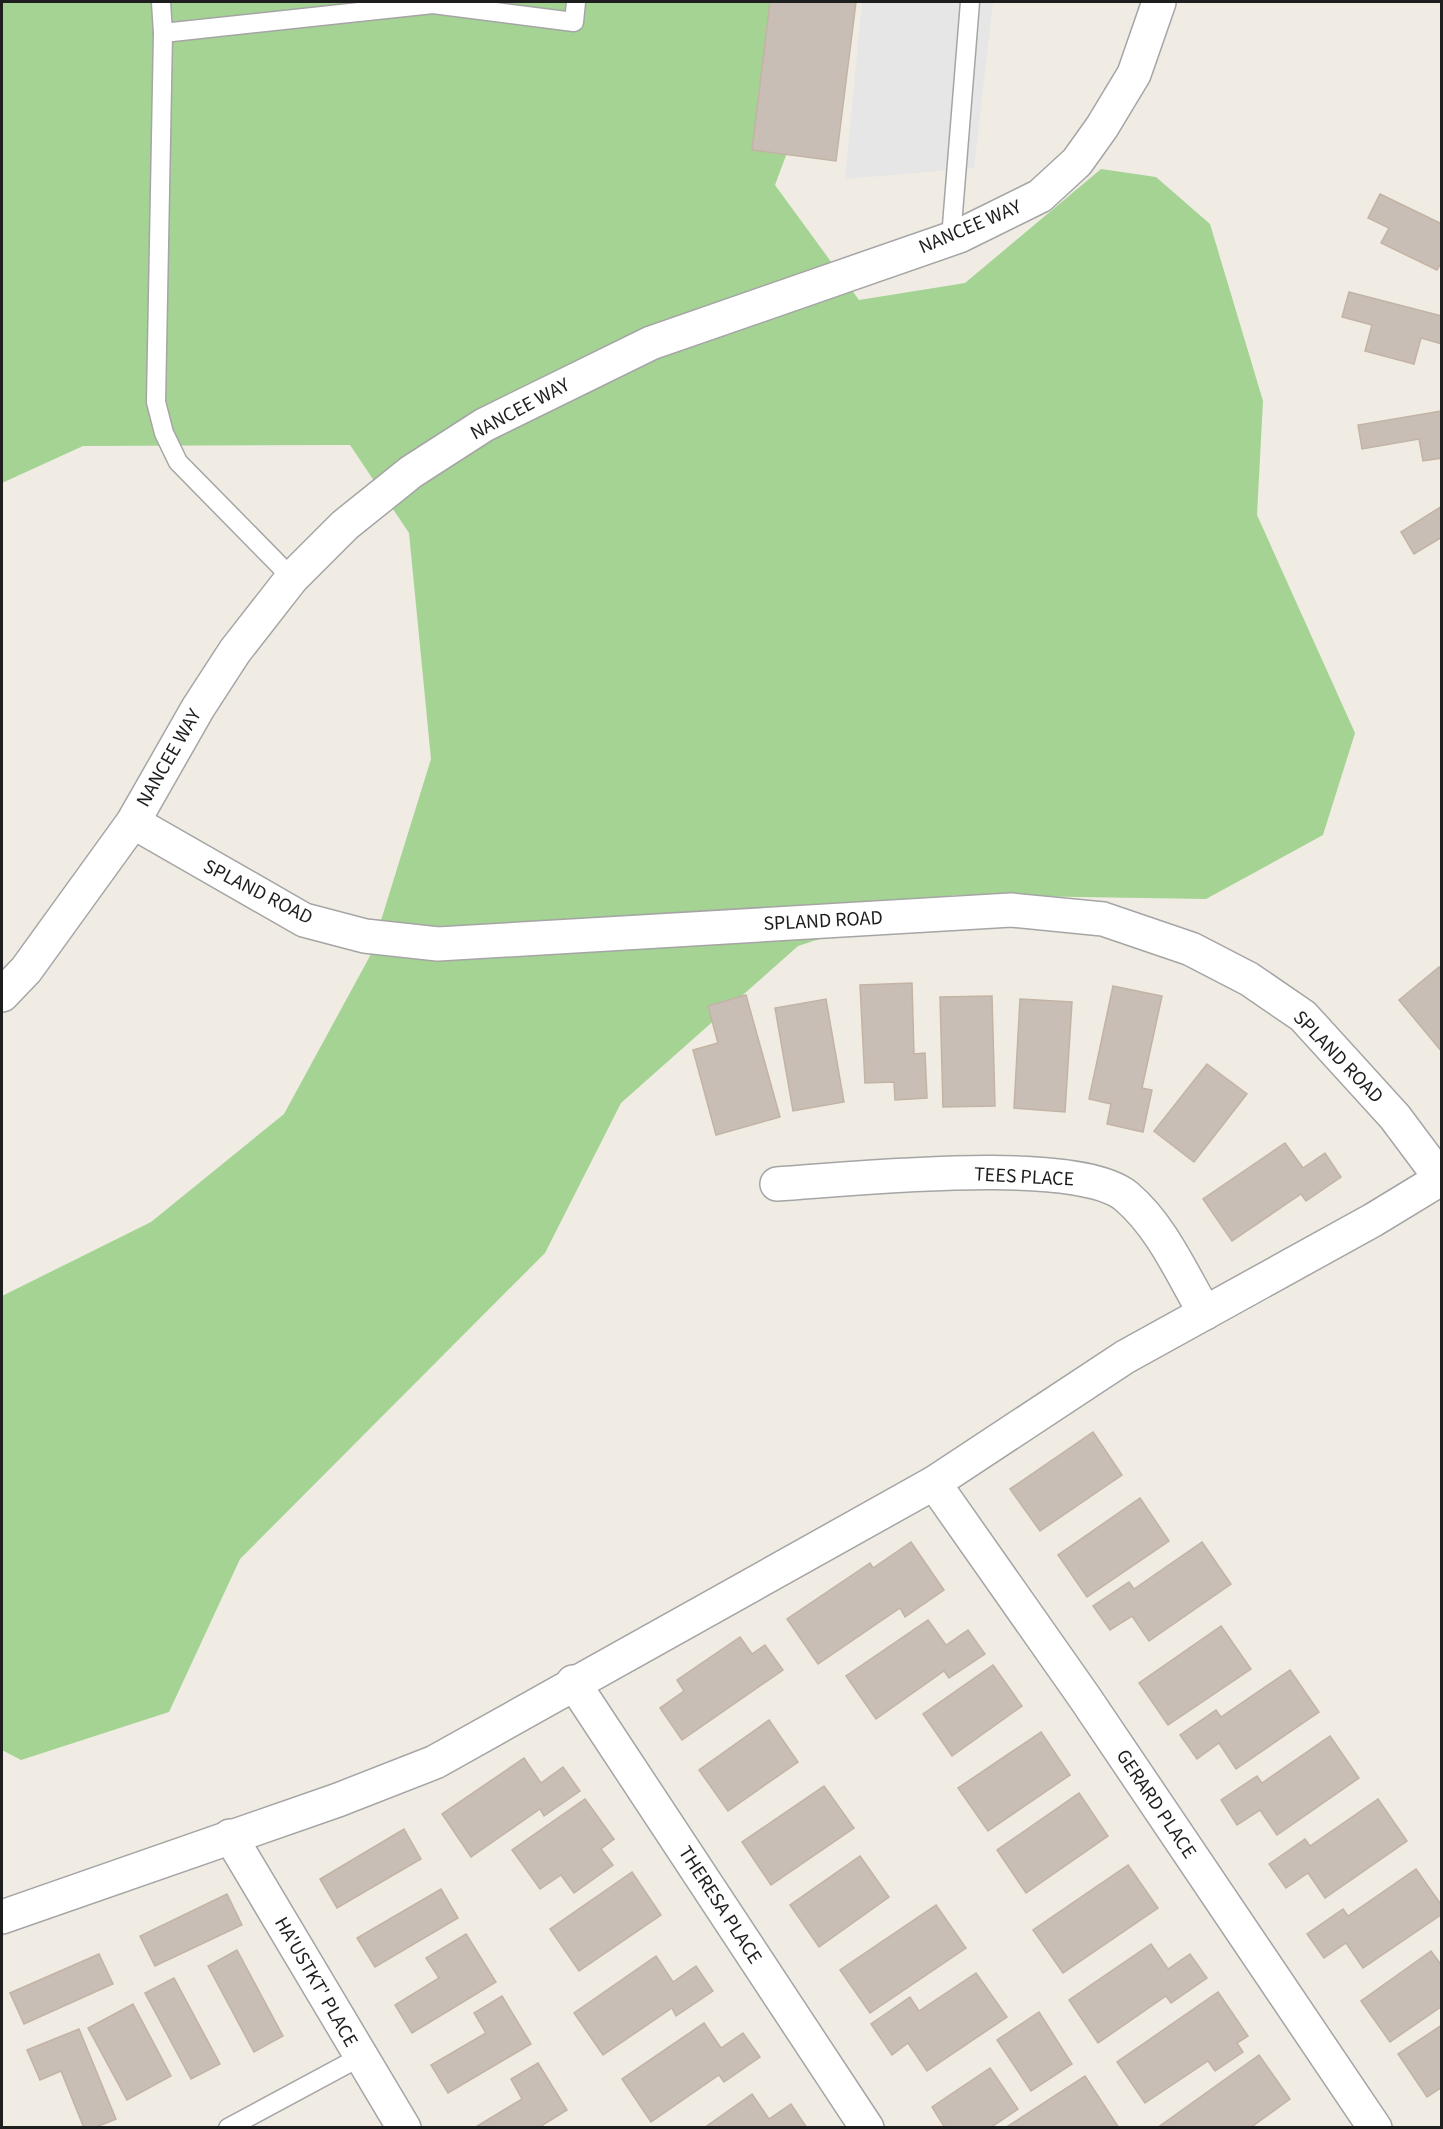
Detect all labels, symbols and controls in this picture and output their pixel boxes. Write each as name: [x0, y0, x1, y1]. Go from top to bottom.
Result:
street label: NANCEE WAY: [914, 193, 1026, 261]
street label: NANCEE WAY: [465, 371, 575, 447]
street label: NANCEE WAY: [130, 703, 209, 812]
street label: SPLAND ROAD: [198, 852, 318, 932]
street label: SPLAND ROAD: [763, 904, 883, 938]
street label: SPLAND ROAD: [1286, 1004, 1390, 1110]
street label: TEES PLACE: [973, 1160, 1075, 1194]
street label: GERARD PLACE: [1109, 1744, 1203, 1864]
street label: THERESA PLACE: [671, 1841, 769, 1969]
street label: HA'USTKT' PLACE: [267, 1912, 365, 2052]

